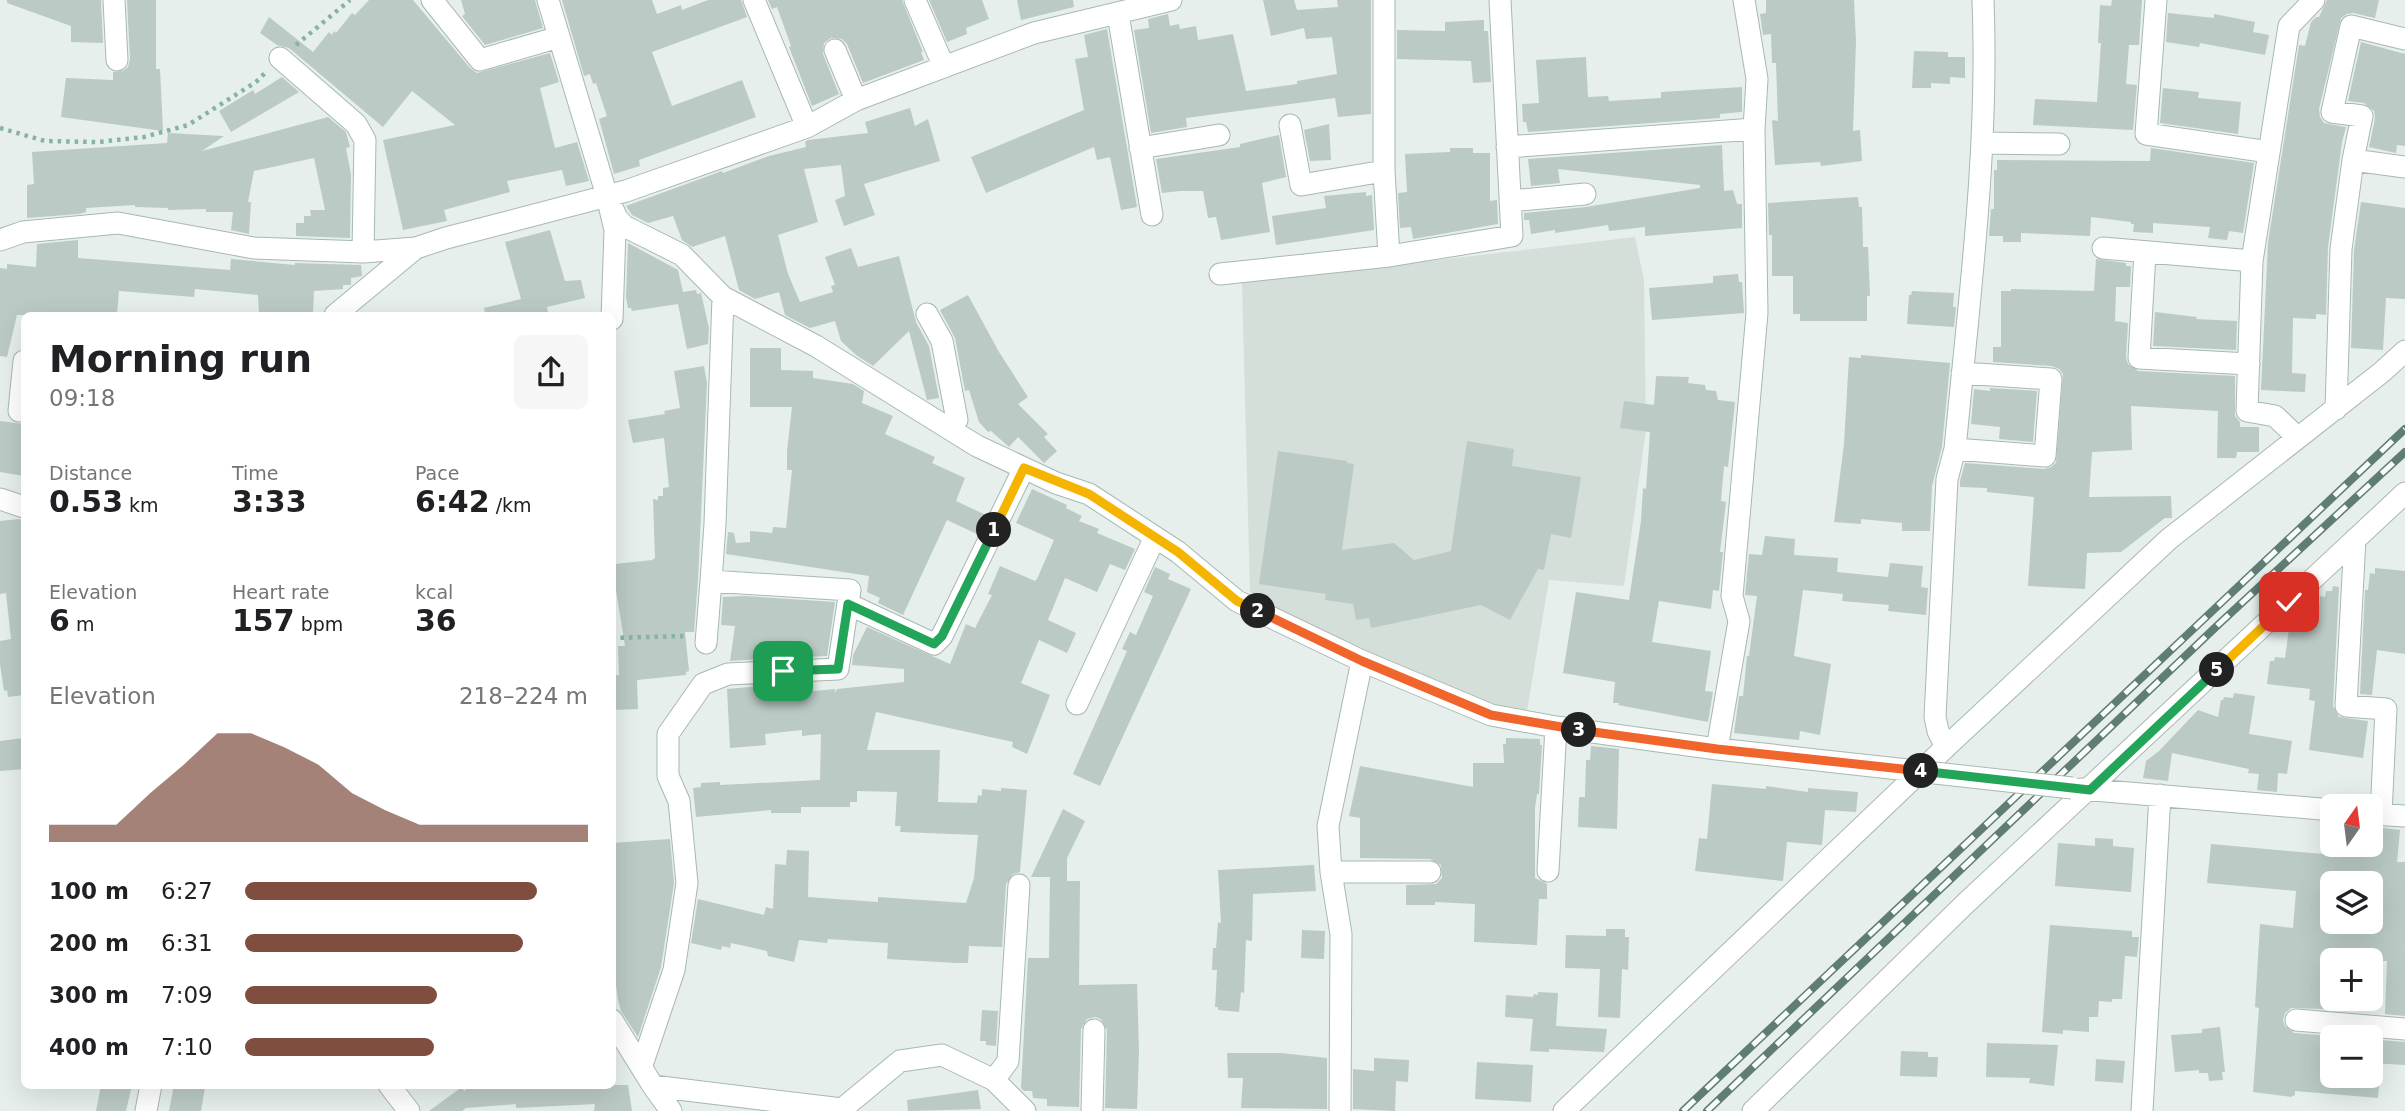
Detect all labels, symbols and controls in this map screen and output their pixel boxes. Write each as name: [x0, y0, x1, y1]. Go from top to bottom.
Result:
button: share: [514, 335, 588, 409]
text: Morning run: [49, 337, 312, 381]
text: 09:18: [49, 385, 115, 411]
text: Distance: [49, 462, 132, 484]
text: Time: [232, 462, 279, 484]
text: Pace: [415, 462, 459, 484]
text: 0.53: [49, 484, 123, 519]
text: 3:33: [232, 484, 307, 519]
text: 6:42: [415, 484, 490, 519]
text: km: [123, 494, 159, 516]
text: /km: [490, 494, 532, 516]
pin: 1: [976, 512, 1012, 548]
text: 1: [987, 518, 1000, 540]
pin: [2259, 572, 2319, 632]
text: Elevation: [49, 581, 137, 603]
text: Heart rate: [232, 581, 330, 603]
text: kcal: [415, 581, 453, 603]
icon: check: [2270, 583, 2308, 621]
pin: 2: [1240, 594, 1276, 628]
text: 2: [1251, 599, 1264, 621]
text: 6: [49, 603, 70, 638]
text: 157: [232, 603, 295, 638]
text: 36: [415, 603, 457, 638]
text: m: [70, 613, 94, 635]
text: bpm: [295, 613, 343, 635]
pin: [753, 641, 813, 701]
icon: arrive: [764, 652, 802, 690]
pin: 5: [2200, 652, 2234, 688]
text: 5: [2210, 658, 2223, 680]
text: Elevation: [49, 683, 156, 709]
text: 218–224 m: [459, 683, 588, 709]
pin: 3: [1562, 712, 1596, 748]
text: 3: [1572, 718, 1585, 740]
pin: 4: [1904, 754, 1938, 788]
text: 4: [1914, 759, 1927, 781]
north arrow: [2320, 794, 2384, 858]
map controls: [2320, 794, 2383, 1088]
button: layers: [2320, 871, 2383, 934]
text: 100 m: [49, 878, 129, 904]
text: 6:27: [161, 878, 213, 904]
text: 200 m: [49, 930, 129, 956]
text: 6:31: [161, 930, 213, 956]
button: +: [2320, 948, 2383, 1011]
text: 300 m: [49, 982, 129, 1008]
text: 7:09: [161, 982, 213, 1008]
button: −: [2320, 1025, 2383, 1088]
text: 400 m: [49, 1034, 129, 1060]
text: 7:10: [161, 1034, 213, 1060]

